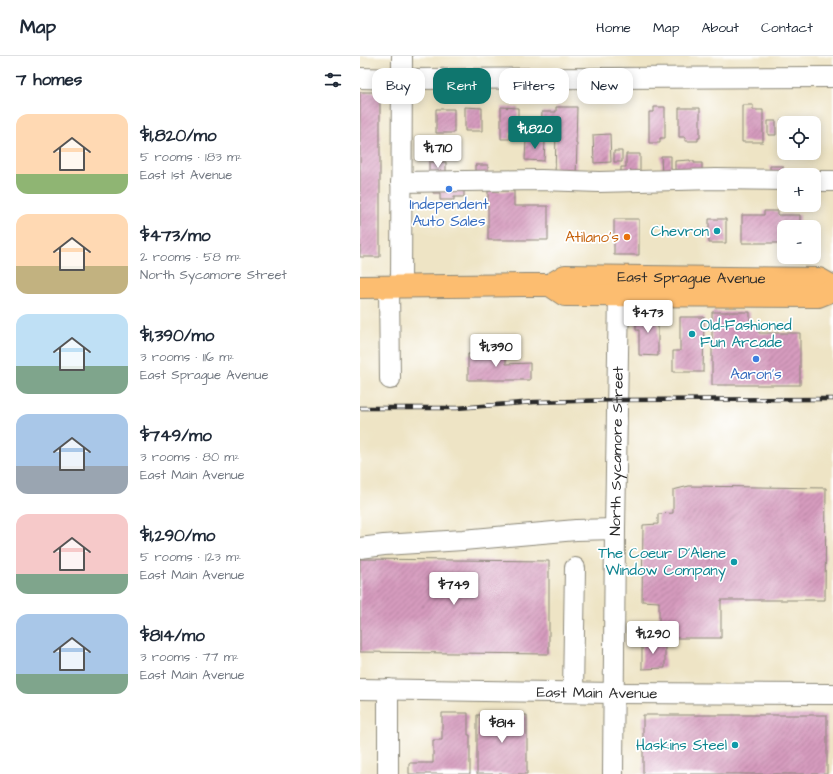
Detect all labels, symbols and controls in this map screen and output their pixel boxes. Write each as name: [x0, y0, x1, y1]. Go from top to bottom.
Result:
text: Map: [20, 14, 56, 41]
text: Home: [596, 18, 631, 38]
text: Map: [653, 18, 679, 38]
text: About: [701, 18, 739, 38]
text: Contact: [761, 18, 813, 38]
text: 7 homes: [16, 68, 82, 92]
chip: Buy: [372, 68, 425, 104]
chip: Rent: [433, 68, 491, 104]
chip: Filters: [499, 68, 569, 104]
chip: New: [577, 68, 633, 104]
icon: filters: [322, 69, 344, 91]
pin: $1,820: [502, 116, 568, 150]
map controls: [777, 116, 821, 264]
button: locate: [777, 116, 821, 160]
text: $1,820: [517, 120, 553, 138]
text: $1,820/mo: [140, 124, 217, 148]
icon: home: [48, 130, 96, 178]
pin: $1,710: [405, 135, 471, 169]
text: $1,710: [423, 139, 453, 157]
text: 5 rooms · 183 m²: [140, 148, 242, 166]
text: East 1st Avenue: [140, 166, 232, 184]
button: +: [777, 168, 821, 212]
marker: Independent Auto Sales: [444, 184, 454, 194]
place label: Independent Auto Sales: [410, 194, 488, 232]
button: −: [777, 220, 821, 264]
place label: Chevron: [651, 221, 709, 242]
text: $473/mo: [140, 224, 211, 248]
marker: Chevron: [712, 226, 722, 236]
place label: Atilano's: [565, 227, 619, 248]
icon: home: [48, 230, 96, 278]
marker: Atilano's: [622, 232, 632, 242]
text: 2 rooms · 58 m²: [140, 248, 241, 266]
text: North Sycamore Street: [140, 266, 287, 284]
street label: East Sprague Avenue: [617, 267, 766, 290]
pin: $473: [624, 300, 672, 334]
text: $473: [633, 304, 663, 322]
place label: Old-Fashioned Fun Arcade: [700, 315, 792, 353]
text: $1,390/mo: [140, 324, 214, 348]
marker: Old-Fashioned Fun Arcade: [687, 329, 697, 339]
icon: home: [48, 330, 96, 378]
pin: $1,390: [463, 334, 529, 368]
text: $1,390: [479, 338, 513, 356]
text: 3 rooms · 116 m²: [140, 348, 234, 366]
marker: Aaron's: [751, 354, 761, 364]
place label: Aaron's: [730, 364, 782, 385]
text: East Sprague Avenue: [140, 366, 268, 384]
street label: North Sycamore Street: [605, 366, 629, 536]
text: $749/mo: [140, 424, 212, 448]
icon: home: [48, 430, 96, 478]
text: 3 rooms · 80 m²: [140, 448, 239, 466]
text: East Main Avenue: [140, 466, 245, 484]
text: $1,290/mo: [140, 524, 215, 548]
icon: home: [48, 530, 96, 578]
place label: The Coeur D'Alene Window Company: [598, 543, 726, 582]
text: 5 rooms · 123 m²: [140, 548, 241, 566]
marker: The Coeur D'Alene Window Company: [729, 557, 739, 567]
text: East Main Avenue: [140, 566, 245, 584]
pin: $749: [430, 572, 478, 606]
text: $749: [438, 576, 470, 594]
pin: $1,290: [620, 621, 686, 655]
text: $814/mo: [140, 624, 205, 648]
text: $1,290: [636, 625, 670, 643]
icon: home: [48, 630, 96, 678]
text: 3 rooms · 77 m²: [140, 648, 239, 666]
text: East Main Avenue: [140, 666, 245, 684]
street label: East Main Avenue: [536, 682, 657, 704]
pin: $814: [478, 710, 526, 744]
text: $814: [489, 714, 515, 732]
place label: Haskins Steel: [636, 735, 727, 756]
marker: Haskins Steel: [730, 740, 740, 750]

